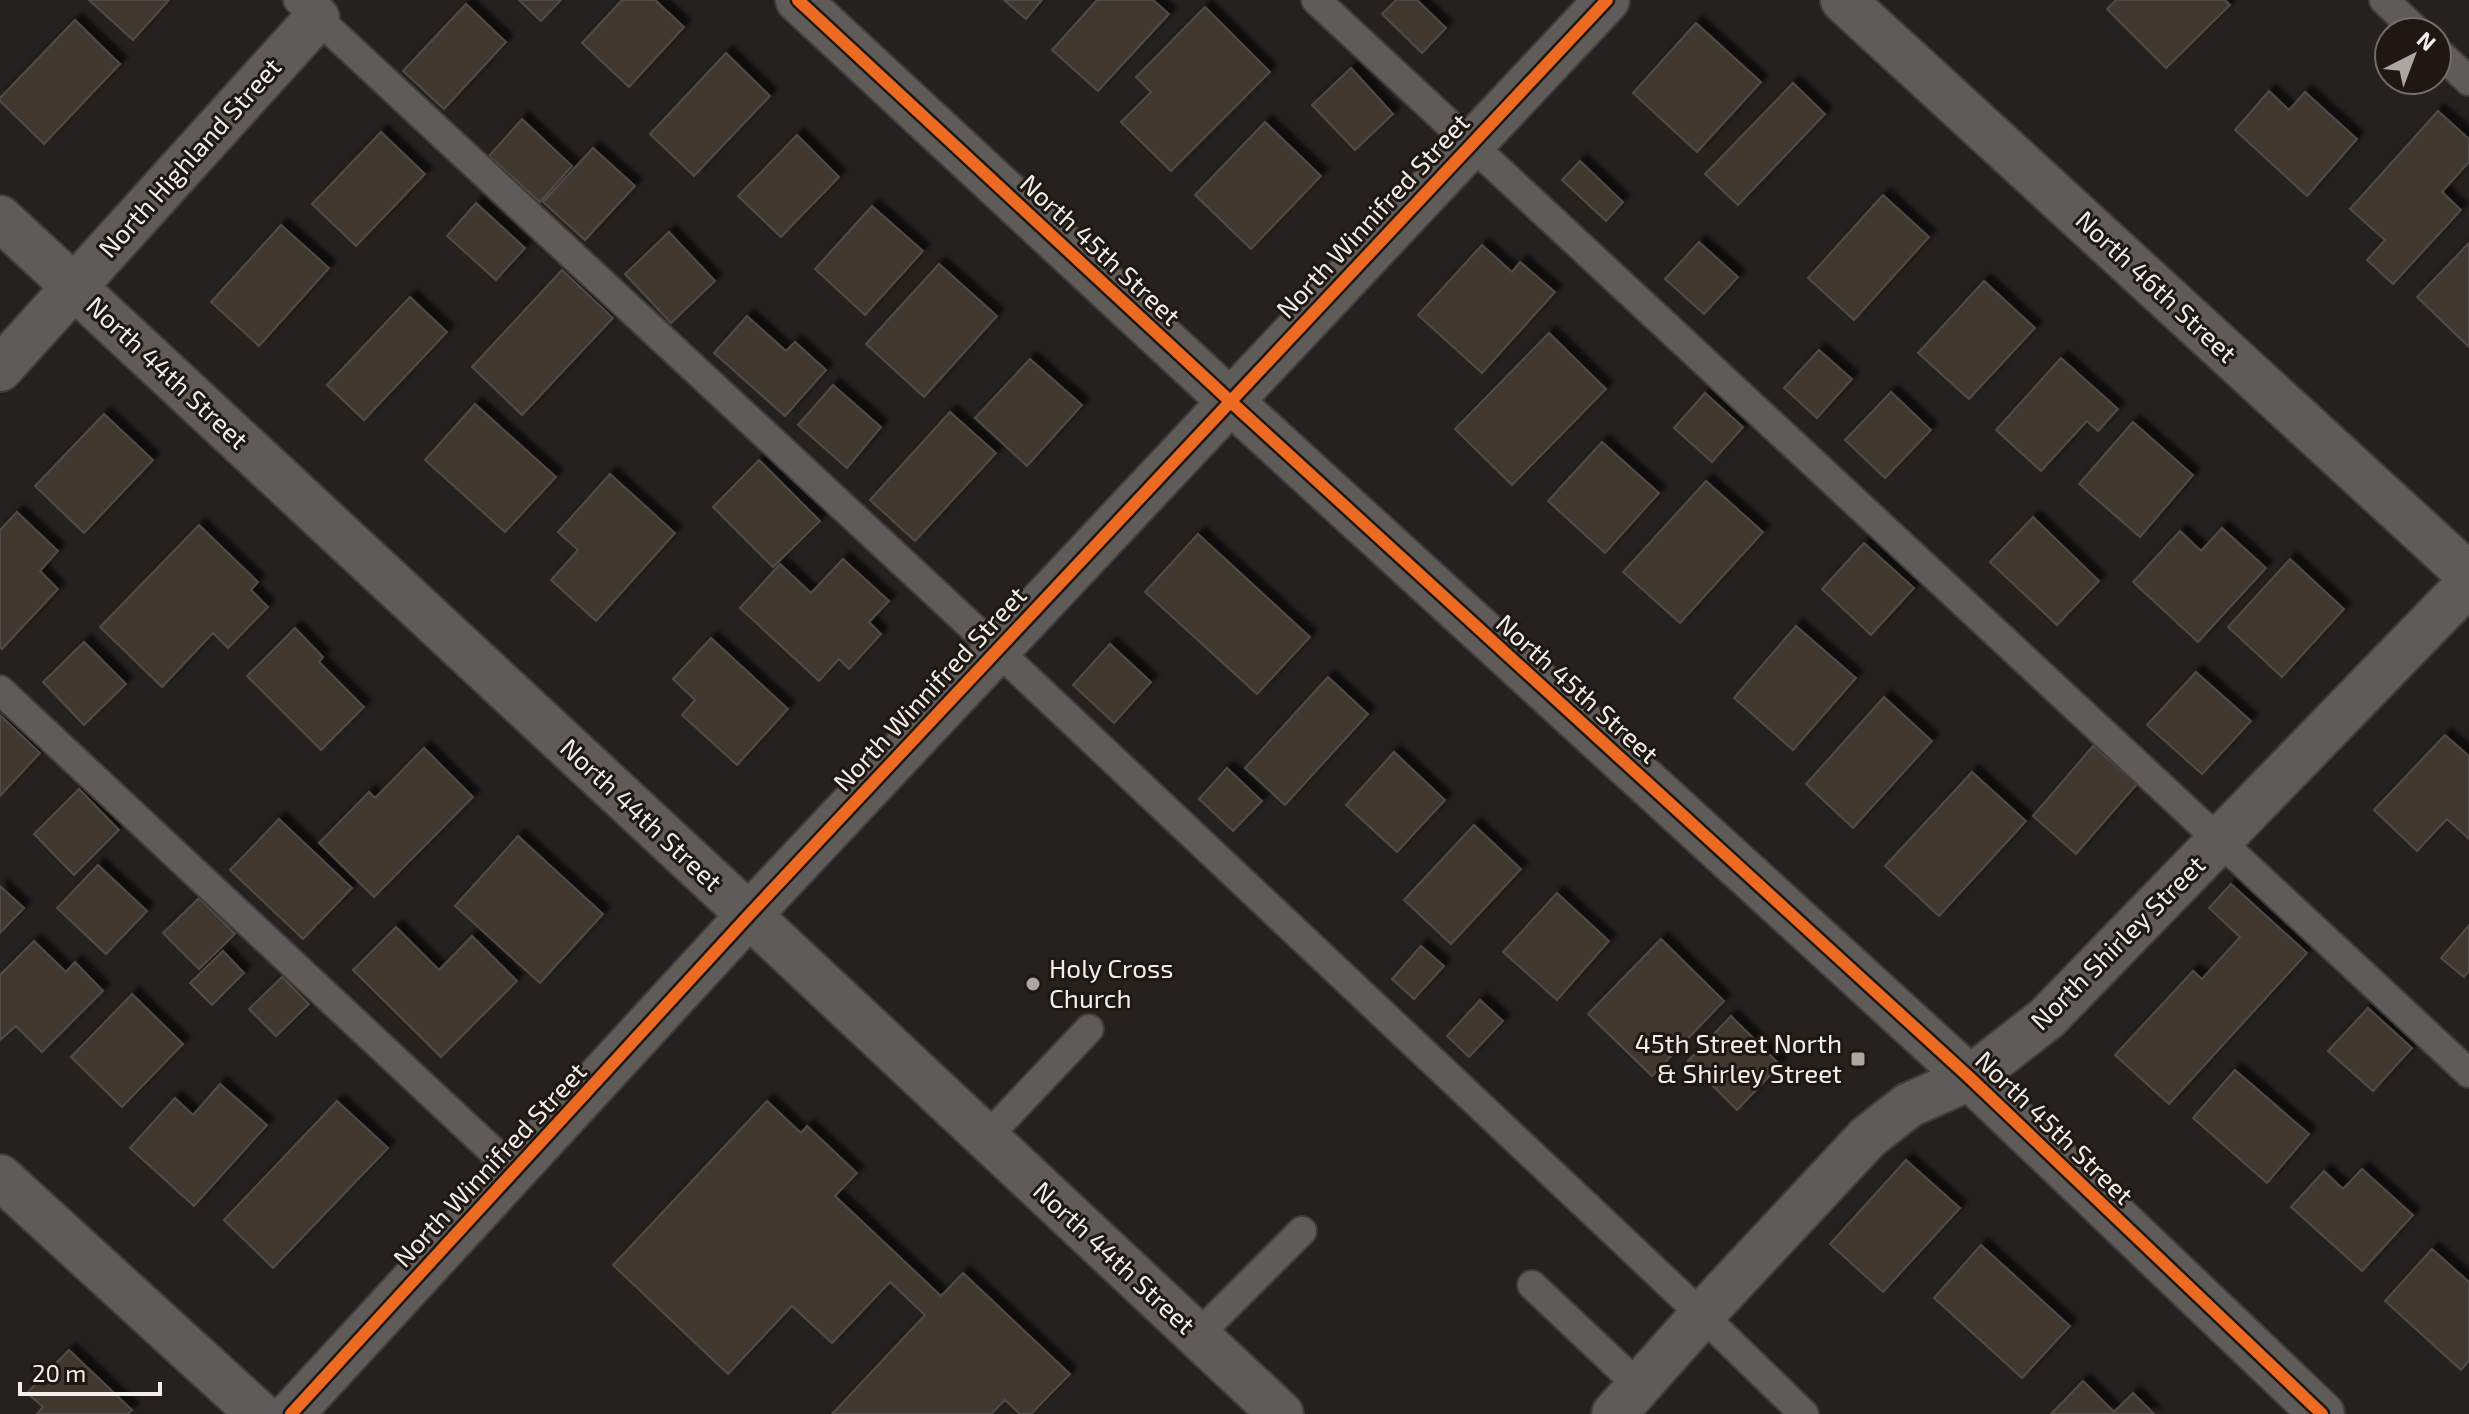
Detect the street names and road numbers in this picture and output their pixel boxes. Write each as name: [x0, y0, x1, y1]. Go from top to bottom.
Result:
street label: North Highland Street: [91, 51, 287, 263]
street label: North Winnifred Street: [1269, 106, 1475, 324]
street label: North 45th Street: [1015, 167, 1187, 331]
street label: North 46th Street: [2070, 204, 2244, 368]
street label: North 44th Street: [81, 289, 255, 455]
street label: North Winnifred Street: [826, 579, 1032, 797]
street label: North 45th Street: [1491, 607, 1665, 769]
street label: North 44th Street: [555, 731, 729, 897]
street label: North Shirley Street: [2023, 848, 2211, 1036]
street label: North 45th Street: [1970, 1044, 2140, 1210]
street label: North Winnifred Street: [386, 1055, 592, 1273]
street label: North 44th Street: [1028, 1174, 1202, 1340]

